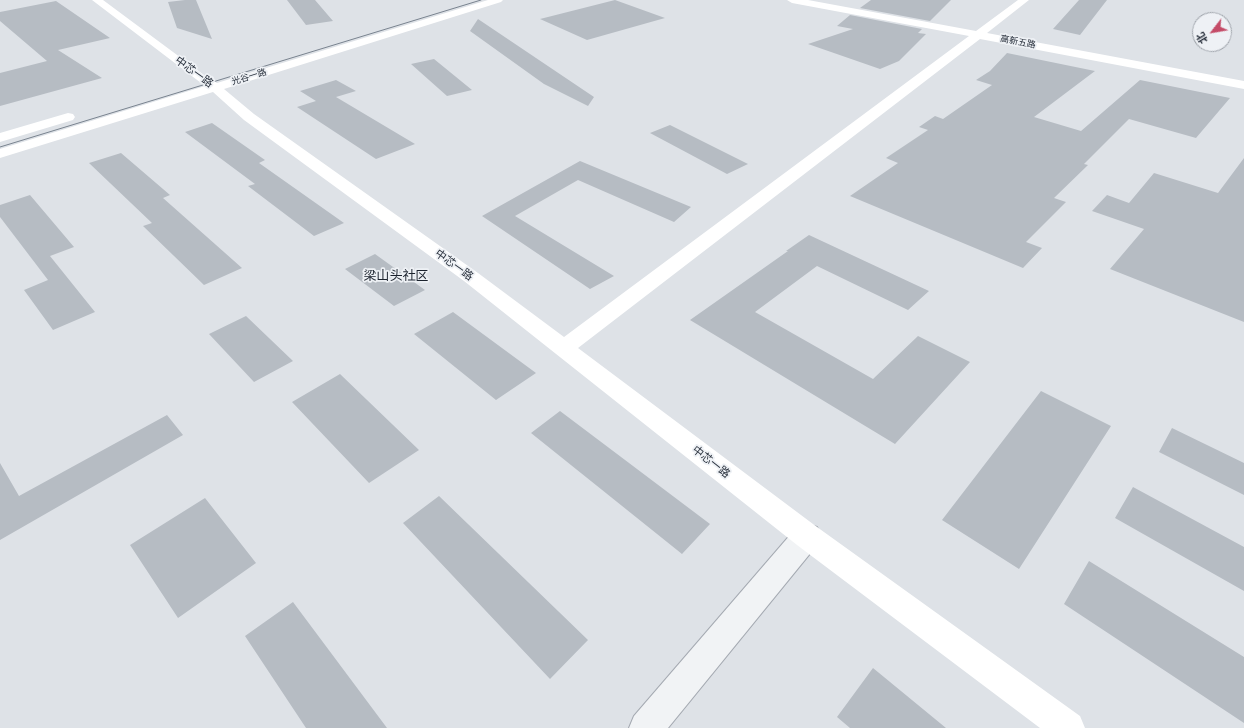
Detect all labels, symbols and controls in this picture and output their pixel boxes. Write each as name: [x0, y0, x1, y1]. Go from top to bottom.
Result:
north arrow: [1192, 12, 1232, 52]
text: 北: [1194, 30, 1211, 46]
street label: 高新五路: [999, 33, 1037, 51]
street label: 中芯一路: [172, 54, 216, 90]
street label: 光谷一路: [230, 67, 268, 87]
street label: 中芯一路: [432, 247, 476, 283]
district label: 梁山头社区: [364, 268, 428, 284]
street label: 中芯一路: [690, 443, 732, 481]

